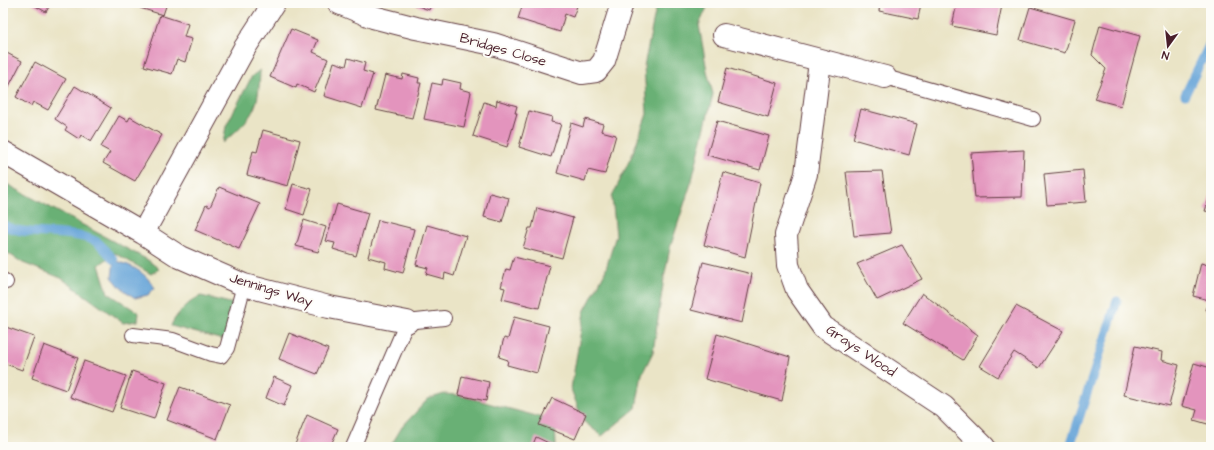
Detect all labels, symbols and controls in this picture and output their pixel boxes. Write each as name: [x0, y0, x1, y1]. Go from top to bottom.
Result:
north arrow: [1148, 26, 1188, 66]
street label: Bridges Close: [457, 28, 549, 72]
text: N: [1160, 47, 1171, 63]
street label: Jennings Way: [227, 268, 315, 312]
street label: Grays Wood: [822, 320, 900, 382]

